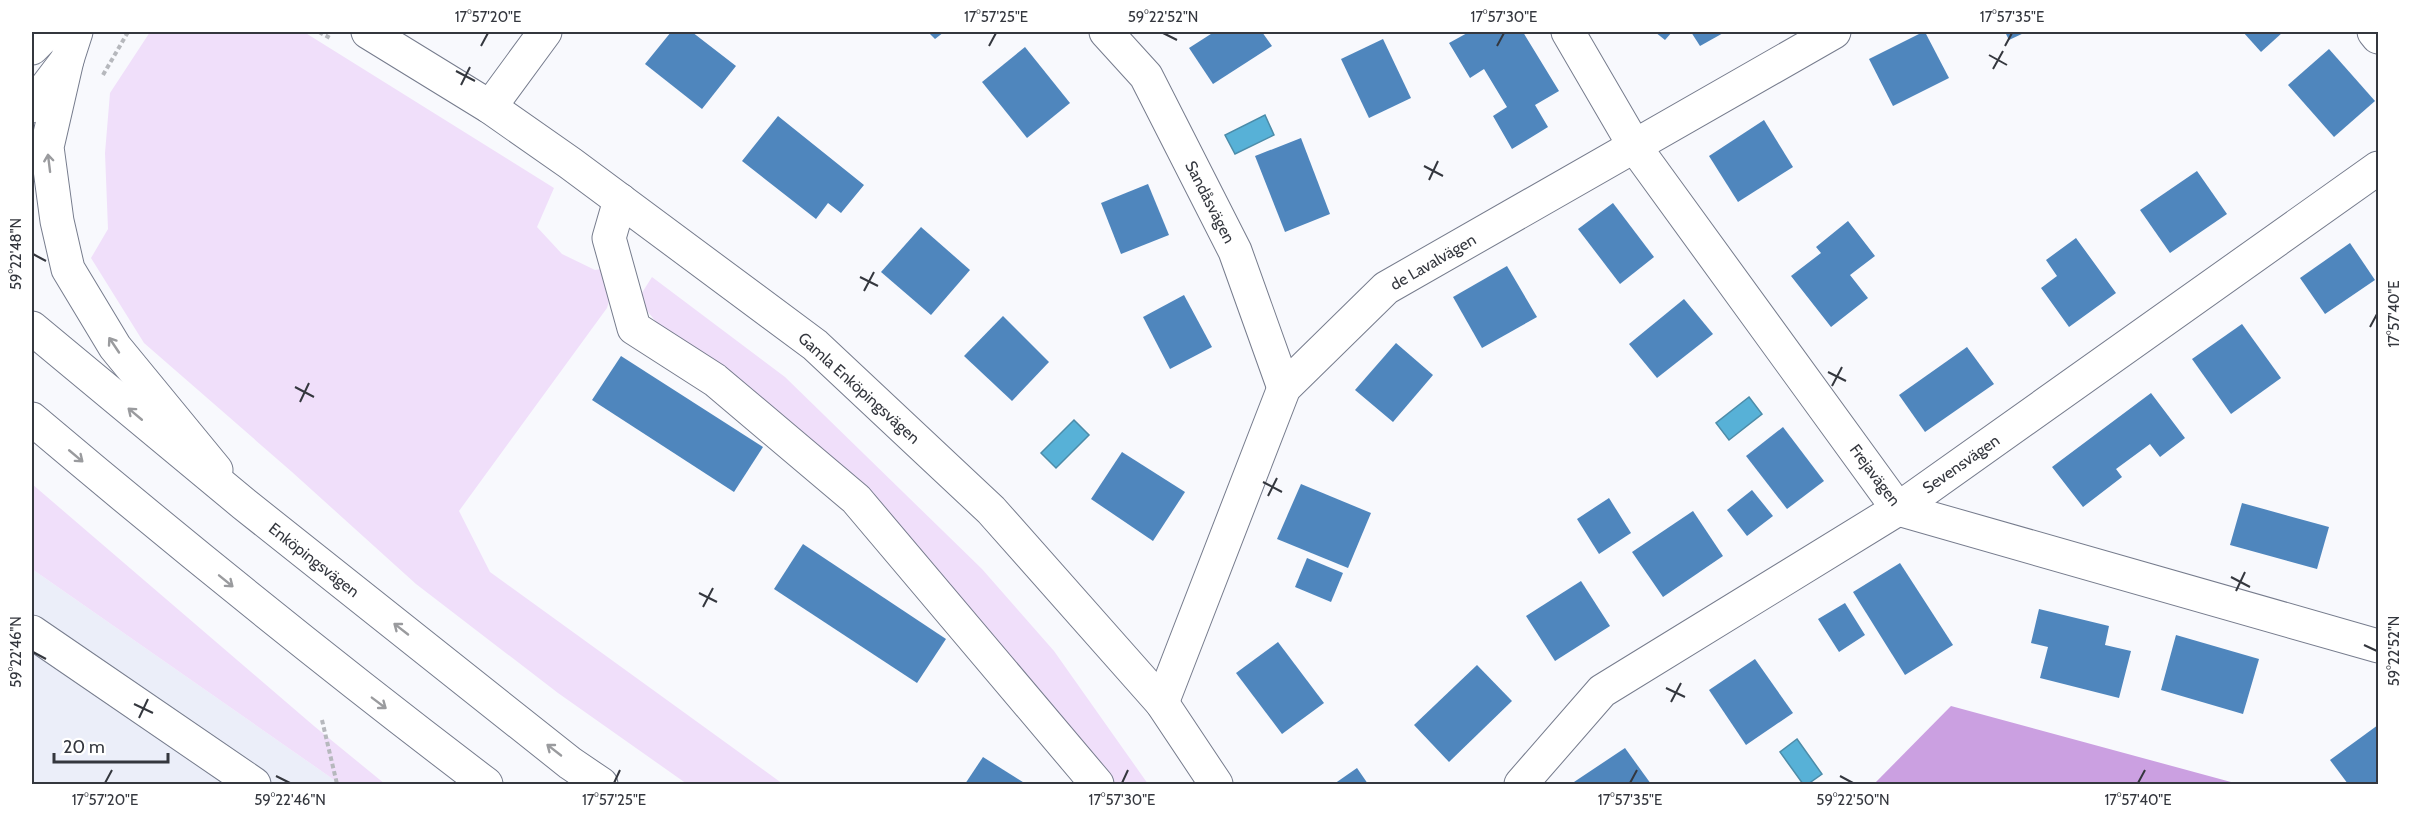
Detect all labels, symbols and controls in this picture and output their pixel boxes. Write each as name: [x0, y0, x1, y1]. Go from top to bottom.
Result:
text: 17°57'20"E: [455, 8, 521, 26]
text: 17°57'25"E: [964, 8, 1028, 26]
text: 59°22'52"N: [1128, 8, 1198, 26]
text: 17°57'30"E: [1471, 8, 1537, 26]
text: 17°57'35"E: [1980, 8, 2044, 26]
one-way arrow: [44, 154, 55, 174]
street label: Sandåsvägen: [1181, 158, 1239, 246]
text: 59°22'48"N: [7, 218, 25, 290]
street label: de Lavalvägen: [1387, 230, 1479, 294]
text: 17°57'40"E: [2385, 280, 2403, 348]
street label: Gamla Enköpingsvägen: [794, 328, 924, 448]
one-way arrow: [108, 337, 120, 353]
one-way arrow: [128, 407, 143, 421]
street label: Sevensvägen: [1919, 431, 2003, 497]
street label: Frejavägen: [1846, 441, 1904, 510]
one-way arrow: [68, 450, 84, 463]
street label: Enköpingsvägen: [265, 519, 363, 601]
one-way arrow: [218, 575, 234, 588]
text: 59°22'46"N: [7, 616, 25, 688]
text: 59°22'52"N: [2385, 616, 2403, 686]
one-way arrow: [394, 622, 410, 635]
one-way arrow: [370, 696, 386, 709]
scale bar: [54, 726, 168, 764]
text: 20 m: [63, 736, 105, 758]
one-way arrow: [546, 743, 562, 756]
text: 17°57'20"E: [72, 791, 138, 809]
text: 59°22'46"N: [254, 791, 326, 809]
text: 17°57'25"E: [582, 791, 646, 809]
text: 17°57'30"E: [1089, 791, 1155, 809]
text: 17°57'35"E: [1598, 791, 1662, 809]
text: 59°22'50"N: [1816, 791, 1890, 809]
text: 17°57'40"E: [2104, 791, 2172, 809]

